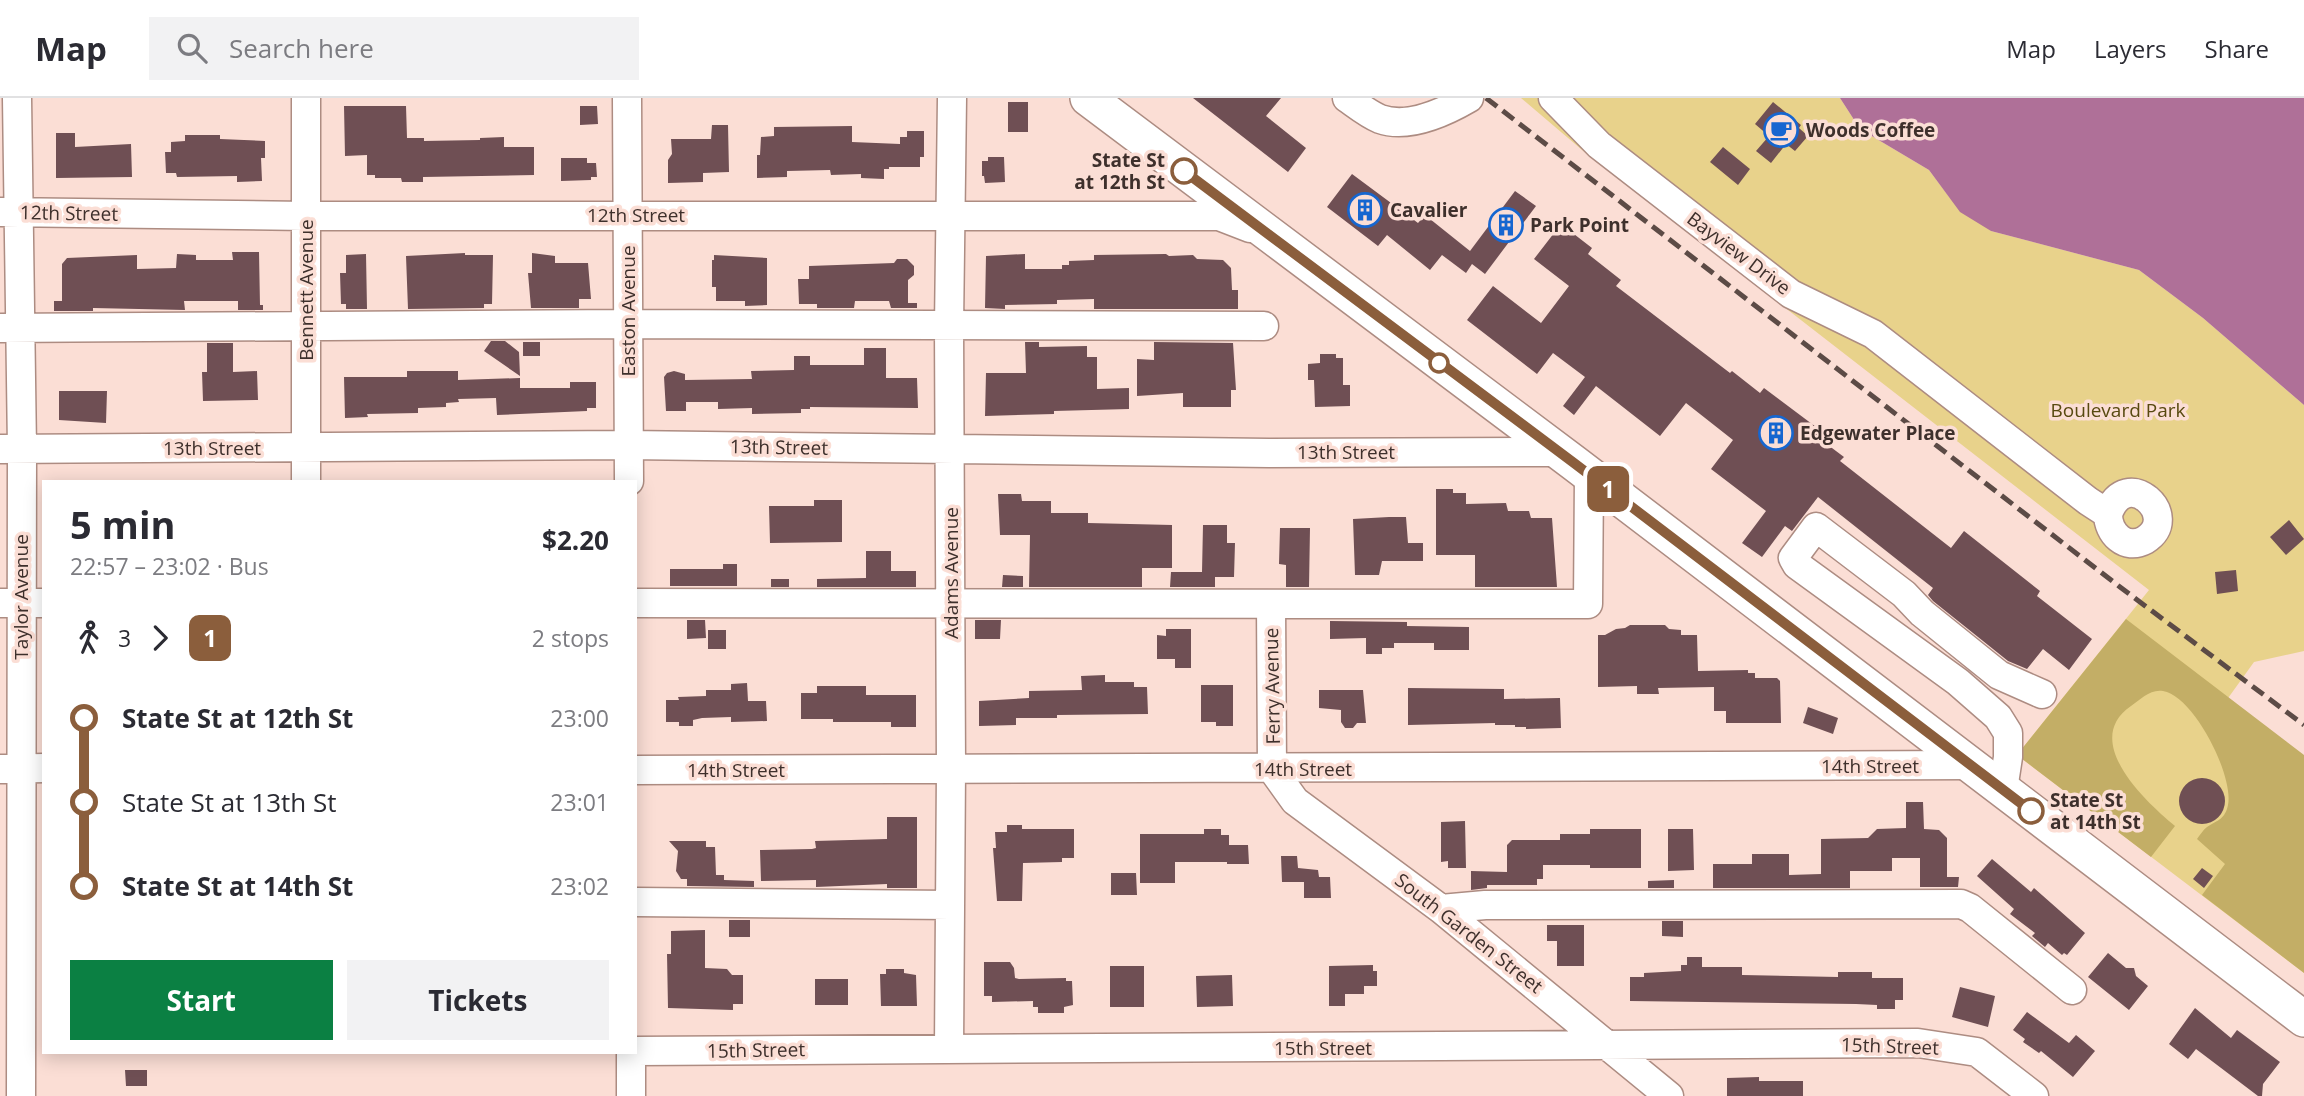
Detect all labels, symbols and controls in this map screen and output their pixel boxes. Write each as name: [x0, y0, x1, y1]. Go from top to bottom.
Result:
search box: [149, 17, 639, 80]
text: Map: [35, 26, 107, 71]
icon: search: [173, 29, 211, 67]
text: Search here: [229, 30, 374, 66]
text: Map: [2006, 32, 2056, 65]
text: Layers: [2094, 32, 2167, 65]
text: Share: [2205, 32, 2269, 65]
cafe icon: Woods Coffee: [1762, 111, 1800, 149]
place label: Woods Coffee: [1806, 117, 1935, 143]
place label: State St at 12th St: [1074, 147, 1165, 195]
marker: State St at 12th St: [1171, 158, 1197, 184]
building icon: Cavalier: [1346, 191, 1384, 229]
place label: Cavalier: [1390, 197, 1468, 223]
street label: 12th Street: [20, 199, 119, 227]
street label: 12th Street: [587, 202, 685, 228]
street label: Bayview Drive: [1682, 205, 1796, 301]
building icon: Park Point: [1487, 206, 1525, 244]
place label: Park Point: [1530, 212, 1629, 238]
street label: Bennett Avenue: [293, 219, 319, 361]
street label: Easton Avenue: [615, 245, 641, 377]
unlabelled marker: [1429, 353, 1449, 373]
park label: Boulevard Park: [2051, 397, 2185, 423]
building icon: Edgewater Place: [1757, 414, 1795, 452]
place label: Edgewater Place: [1800, 420, 1956, 446]
street label: 13th Street: [730, 433, 829, 461]
street label: 13th Street: [163, 435, 261, 461]
street label: 13th Street: [1297, 439, 1395, 465]
line badge: 1: [1585, 466, 1631, 512]
text: 1: [1601, 472, 1615, 505]
text: 5 min: [70, 498, 175, 550]
street label: Adams Avenue: [938, 507, 964, 639]
text: $2.20: [542, 522, 609, 558]
street label: Taylor Avenue: [8, 534, 34, 660]
text: 22:57 – 23:02 · Bus: [70, 550, 269, 582]
icon: walk: [70, 619, 108, 657]
icon: forward: [141, 619, 179, 657]
text: 1: [203, 621, 217, 654]
text: 3: [118, 622, 131, 654]
text: 2 stops: [532, 622, 609, 654]
street label: Ferry Avenue: [1258, 627, 1286, 745]
text: State St at 12th St: [122, 700, 353, 736]
text: 23:00: [550, 702, 609, 734]
street label: 14th Street: [1821, 753, 1919, 779]
street label: 14th Street: [1254, 756, 1352, 782]
street label: 14th Street: [687, 757, 785, 783]
text: State St at 13th St: [122, 784, 337, 820]
text: 23:01: [550, 786, 609, 818]
place label: State St at 14th St: [2050, 787, 2141, 835]
marker: State St at 14th St: [2018, 798, 2044, 824]
street label: South Garden Street: [1390, 867, 1548, 999]
text: State St at 14th St: [122, 868, 353, 904]
text: 23:02: [550, 870, 609, 902]
button: Start: [70, 960, 333, 1040]
button: Tickets: [347, 960, 609, 1040]
street label: 15th Street: [1840, 1031, 1940, 1061]
street label: 15th Street: [1274, 1035, 1372, 1061]
street label: 15th Street: [707, 1036, 806, 1064]

